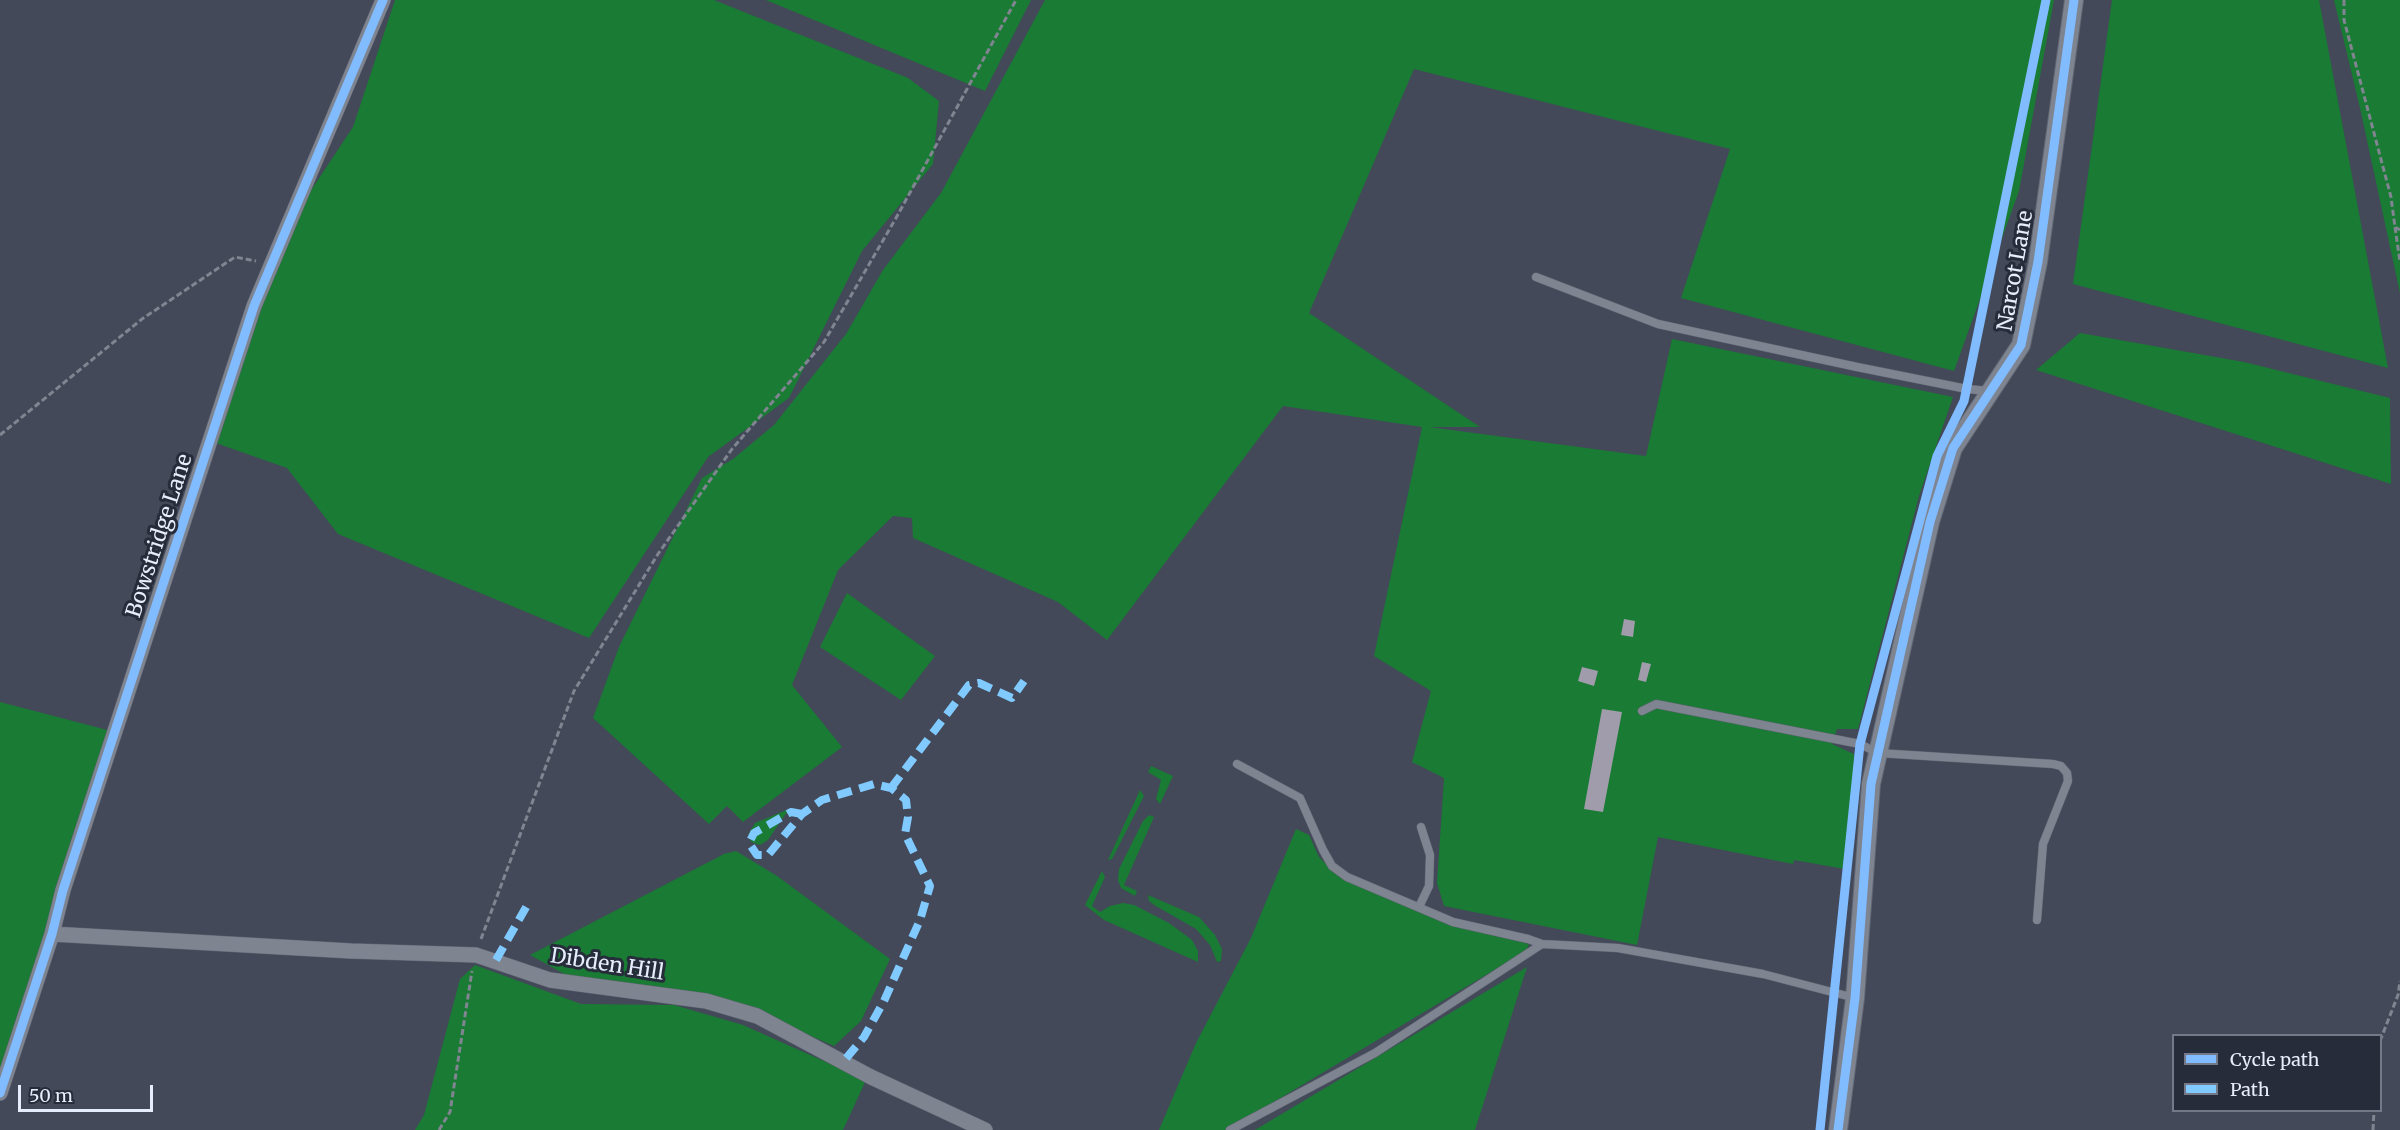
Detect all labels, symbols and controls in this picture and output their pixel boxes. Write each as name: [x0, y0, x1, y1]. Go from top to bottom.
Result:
street label: Narcot Lane: [1993, 209, 2039, 333]
street label: Bowstridge Lane: [122, 451, 198, 621]
street label: Dibden Hill: [548, 944, 666, 986]
legend: [2172, 1034, 2382, 1112]
text: Cycle path: [2230, 1048, 2319, 1071]
scale bar: [21, 1073, 156, 1111]
text: Path: [2230, 1078, 2270, 1101]
text: 50 m: [29, 1084, 73, 1107]

